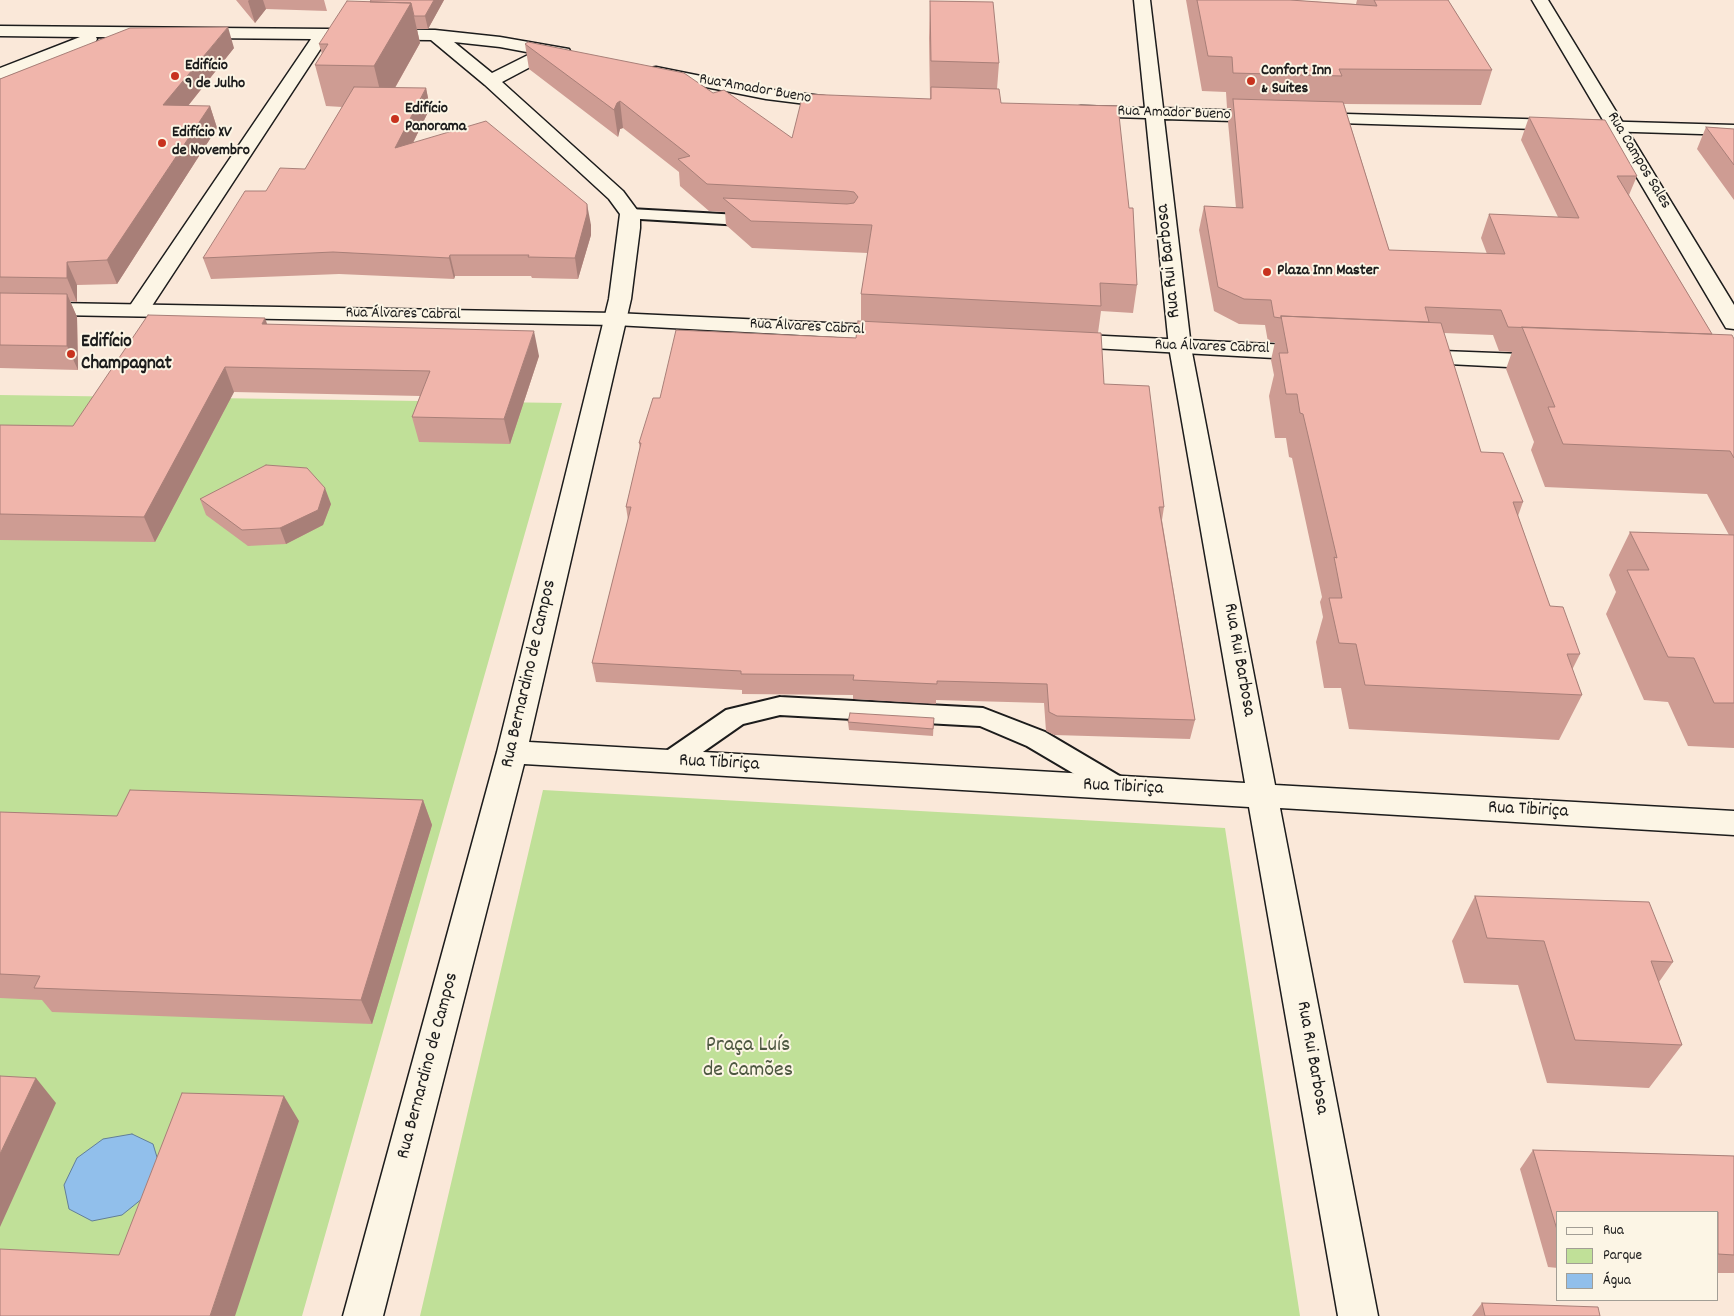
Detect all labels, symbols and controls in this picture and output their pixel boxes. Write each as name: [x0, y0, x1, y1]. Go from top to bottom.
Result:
place label: Edifício 9 de Julho: [185, 57, 245, 95]
place label: Confort Inn & Suites: [1261, 62, 1331, 100]
marker: Edifício 9 de Julho: [169, 70, 181, 82]
street label: Rua Amador Bueno: [698, 71, 812, 109]
marker: Confort Inn & Suites: [1245, 75, 1257, 87]
place label: Edifício Panorama: [405, 100, 466, 138]
street label: Rua Amador Bueno: [1117, 102, 1231, 126]
street label: Rua Campos Sales: [1602, 109, 1674, 213]
marker: Edifício Panorama: [389, 113, 401, 125]
place label: Edifício XV de Novembro: [172, 124, 250, 162]
marker: Edifício XV de Novembro: [156, 137, 168, 149]
street label: Rua Rui Barbosa: [1153, 203, 1187, 319]
place label: Plaza Inn Master: [1277, 262, 1379, 282]
marker: Plaza Inn Master: [1261, 266, 1273, 278]
street label: Rua Álvares Cabral: [345, 304, 461, 326]
street label: Rua Álvares Cabral: [749, 315, 865, 341]
place label: Edifício Champagnat: [81, 332, 172, 376]
street label: Rua Álvares Cabral: [1154, 336, 1270, 360]
marker: Edifício Champagnat: [65, 348, 77, 360]
street label: Rua Bernardino de Campos: [497, 578, 563, 770]
street label: Rua Rui Barbosa: [1217, 602, 1259, 718]
street label: Rua Tibiriça: [678, 751, 760, 777]
street label: Rua Tibiriça: [1082, 775, 1164, 801]
street label: Rua Tibiriça: [1487, 798, 1569, 824]
street label: Rua Bernardino de Campos: [393, 970, 465, 1162]
street label: Rua Rui Barbosa: [1290, 1000, 1332, 1116]
park label: Praça Luís de Camões: [703, 1034, 793, 1086]
legend: [1556, 1211, 1719, 1301]
text: Rua: [1603, 1220, 1624, 1242]
text: Parque: [1603, 1245, 1642, 1267]
text: Água: [1603, 1270, 1631, 1292]

